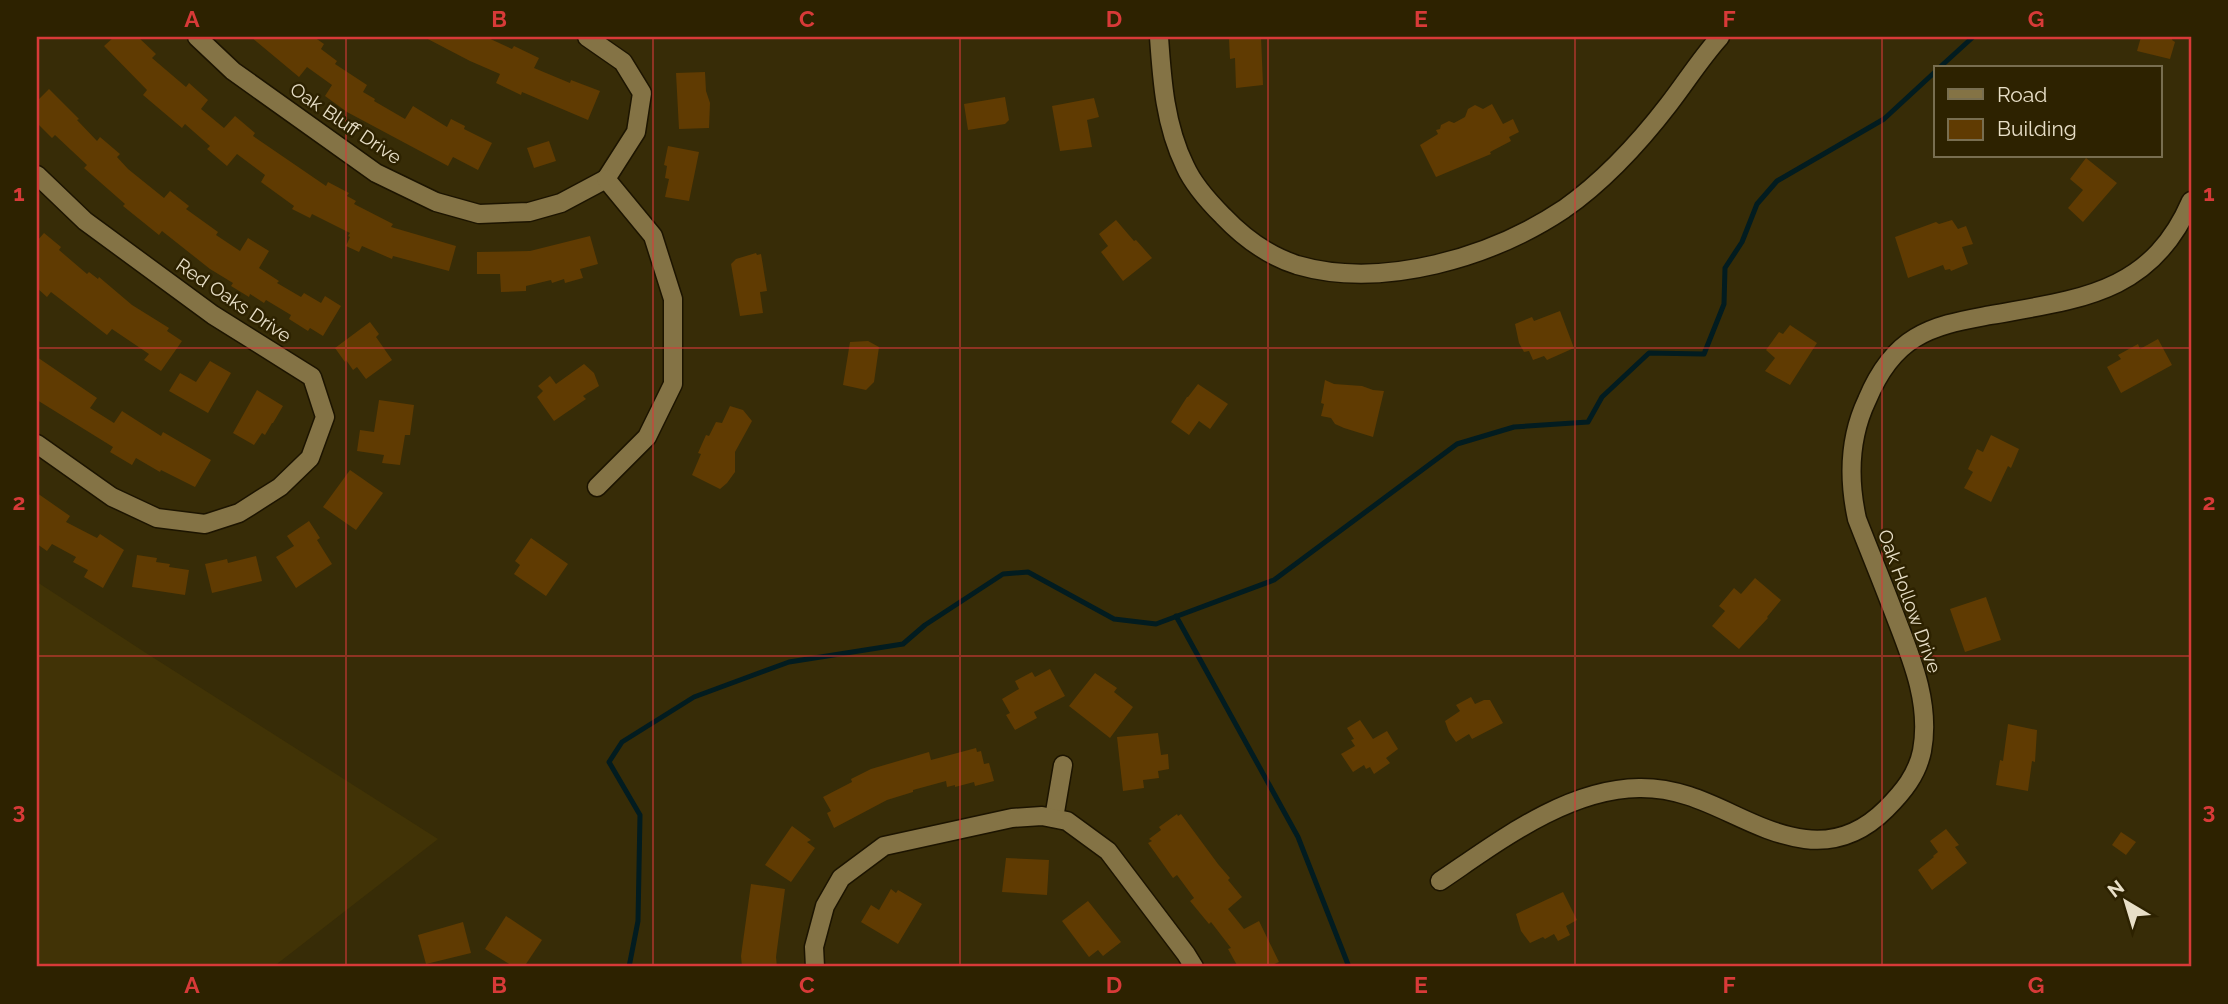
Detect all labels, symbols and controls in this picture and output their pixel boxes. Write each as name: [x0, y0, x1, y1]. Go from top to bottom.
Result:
text: A: [184, 5, 200, 32]
text: B: [491, 5, 507, 32]
text: C: [799, 5, 815, 32]
text: D: [1106, 5, 1122, 32]
text: E: [1414, 5, 1428, 32]
text: F: [1722, 5, 1736, 32]
text: G: [2028, 5, 2044, 32]
legend: [1934, 66, 2162, 158]
street label: Oak Bluff Drive: [286, 78, 406, 168]
text: Road: [1997, 82, 2047, 107]
text: Building: [1997, 116, 2077, 141]
text: 1: [13, 179, 25, 206]
text: 1: [2203, 179, 2215, 206]
street label: Red Oaks Drive: [172, 253, 296, 347]
text: 2: [13, 488, 25, 515]
text: 2: [2203, 488, 2215, 515]
street label: Oak Hollow Drive: [1874, 526, 1946, 676]
text: 3: [13, 797, 25, 824]
text: 3: [2203, 797, 2215, 824]
north arrow: [2092, 867, 2162, 937]
text: N: [2103, 875, 2128, 902]
text: A: [184, 971, 200, 998]
text: B: [491, 971, 507, 998]
text: C: [799, 971, 815, 998]
text: D: [1106, 971, 1122, 998]
text: E: [1414, 971, 1428, 998]
text: F: [1722, 971, 1736, 998]
text: G: [2028, 971, 2044, 998]

